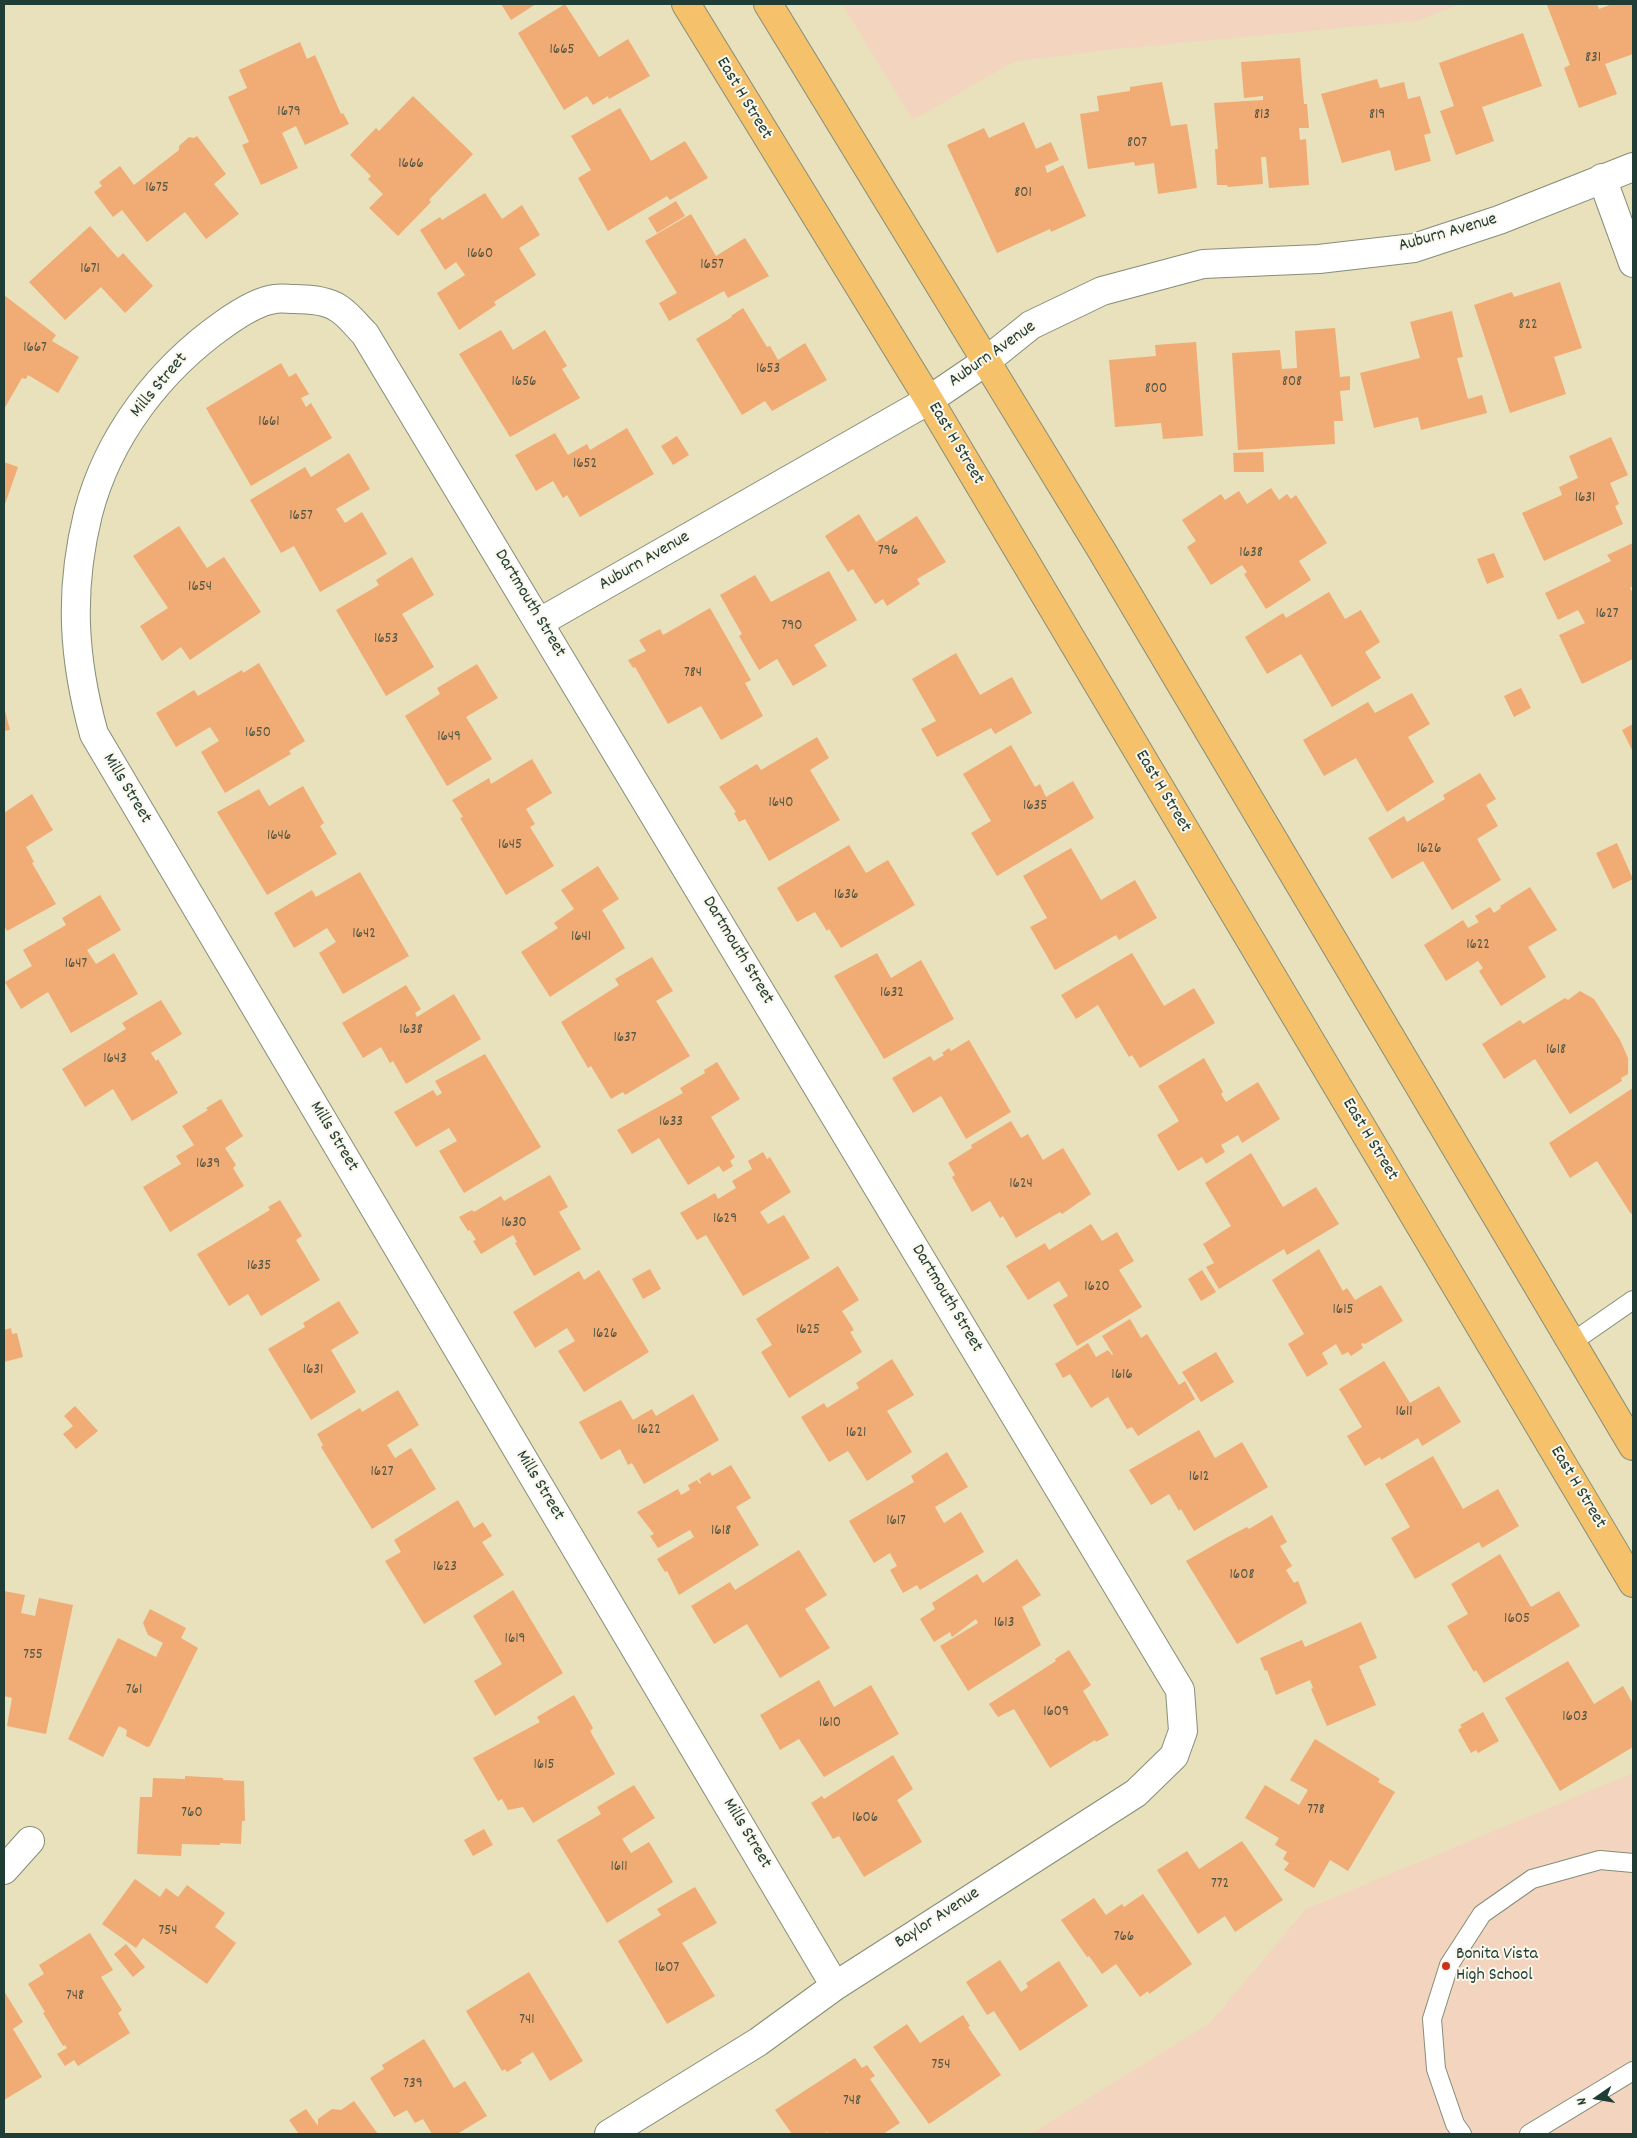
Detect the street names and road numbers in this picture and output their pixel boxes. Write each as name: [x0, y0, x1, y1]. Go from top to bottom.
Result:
street label: East H Street: [710, 54, 776, 144]
street label: Auburn Avenue: [1396, 210, 1500, 258]
street label: Auburn Avenue: [945, 317, 1041, 393]
street label: Mills Street: [127, 349, 193, 423]
street label: East H Street: [922, 399, 988, 489]
street label: Auburn Avenue: [596, 527, 694, 597]
street label: Dartmouth Street: [488, 546, 570, 662]
street label: East H Street: [1129, 747, 1195, 837]
street label: Mills Street: [97, 750, 155, 828]
street label: Dartmouth Street: [696, 893, 778, 1009]
street label: East H Street: [1336, 1095, 1402, 1185]
street label: Mills Street: [304, 1098, 362, 1176]
street label: Dartmouth Street: [905, 1241, 987, 1357]
street label: East H Street: [1544, 1443, 1610, 1533]
street label: Mills Street: [510, 1447, 568, 1525]
street label: Mills Street: [717, 1795, 775, 1873]
street label: Baylor Avenue: [892, 1884, 984, 1954]

